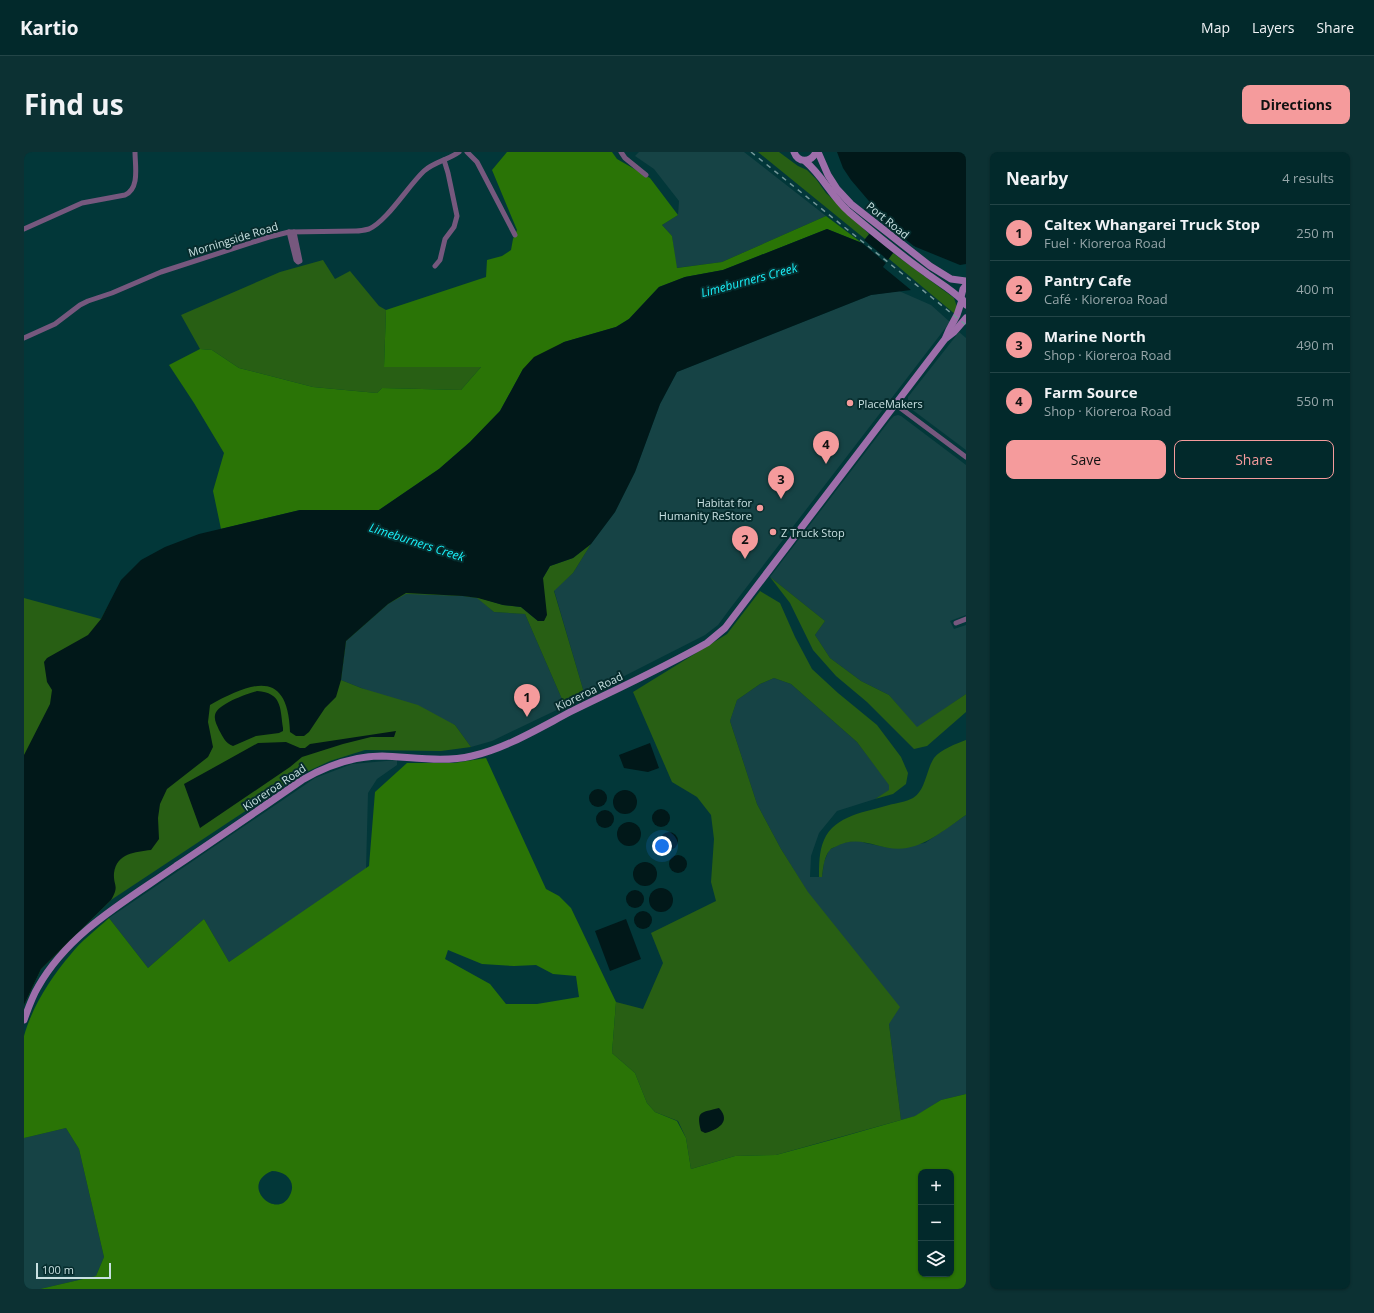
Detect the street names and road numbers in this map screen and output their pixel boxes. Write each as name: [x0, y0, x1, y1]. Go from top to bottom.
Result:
street label: Port Road: [864, 198, 912, 242]
street label: Morningside Road: [186, 218, 280, 260]
street label: Kioreroa Road: [553, 668, 625, 714]
street label: Kioreroa Road: [239, 760, 309, 814]

